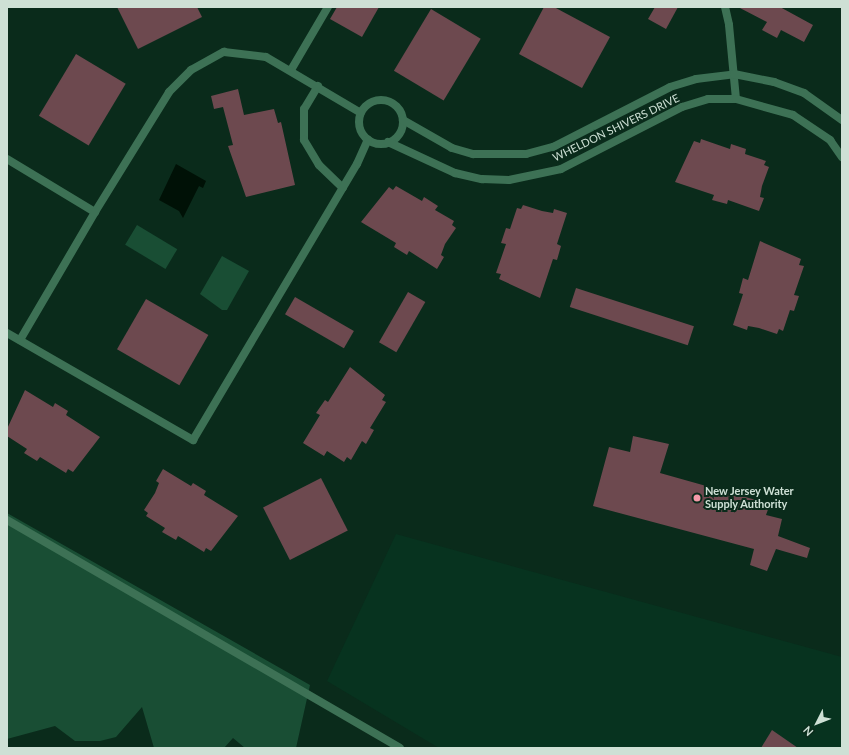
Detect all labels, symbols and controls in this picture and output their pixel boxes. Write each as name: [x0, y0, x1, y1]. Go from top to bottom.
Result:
street label: WHELDON SHIVERS DRIVE: [551, 92, 681, 164]
place label: New Jersey Water Supply Authority: [705, 485, 795, 511]
marker: New Jersey Water Supply Authority: [692, 493, 702, 503]
north arrow: [797, 703, 837, 743]
text: N: [800, 724, 815, 739]

